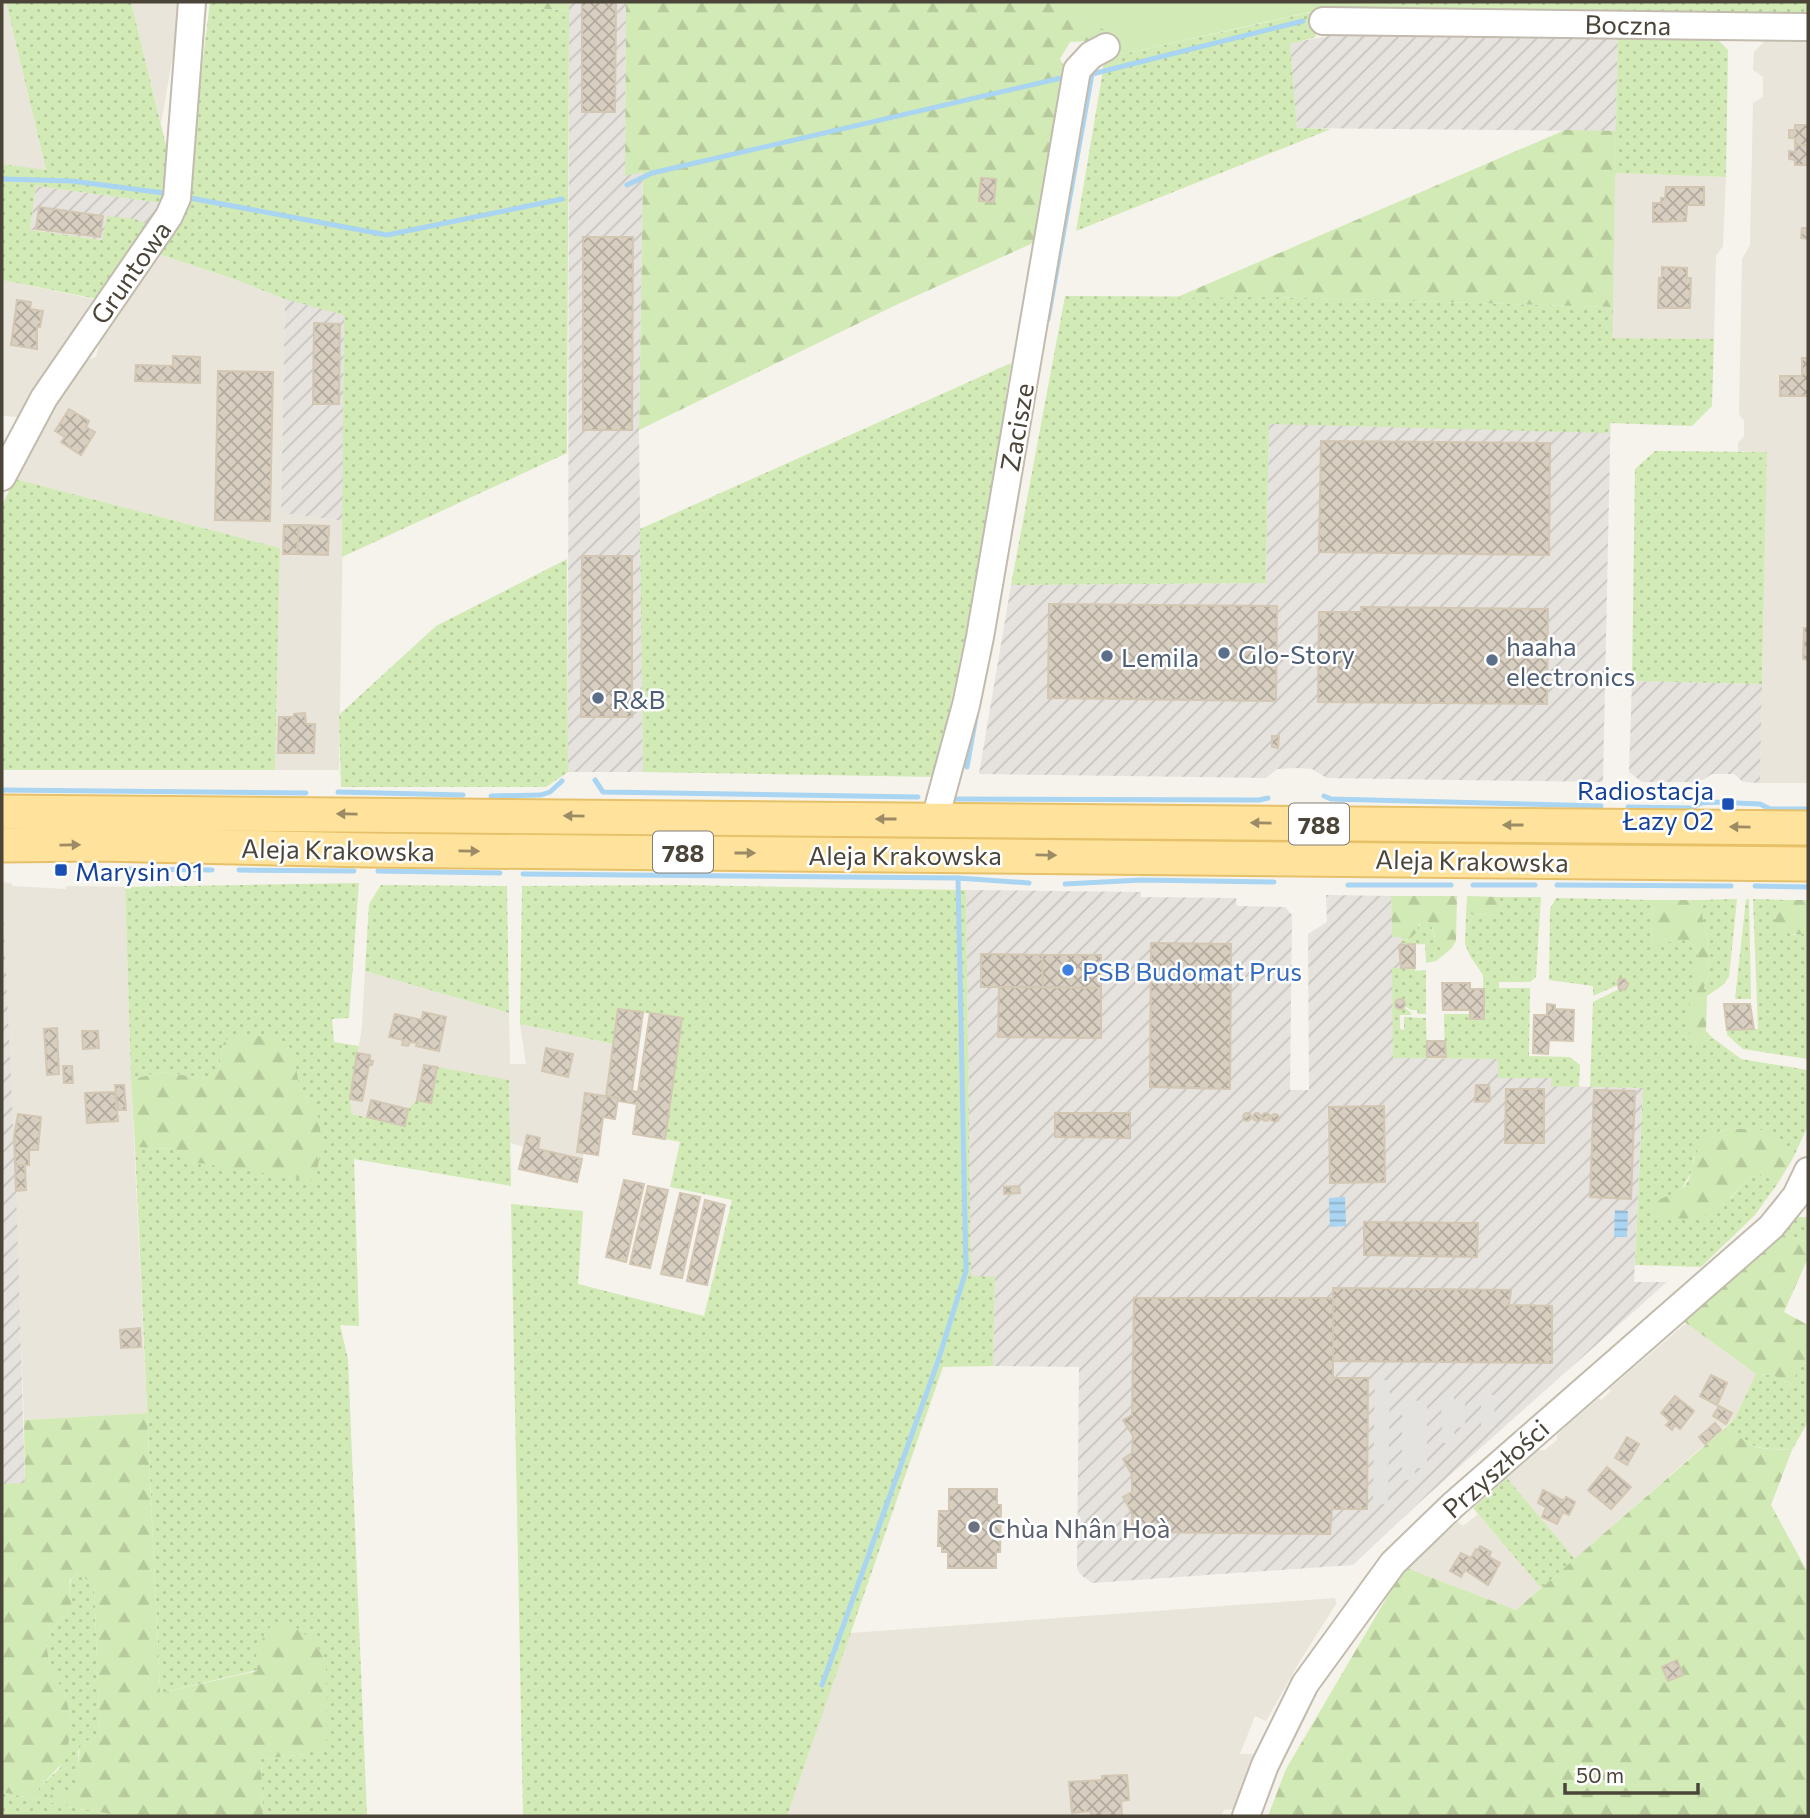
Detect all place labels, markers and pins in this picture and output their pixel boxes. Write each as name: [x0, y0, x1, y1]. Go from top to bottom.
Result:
place label: haaha electronics: [1506, 630, 1635, 691]
place label: Glo-Story: [1238, 638, 1355, 669]
place label: Lemila: [1121, 641, 1199, 672]
marker: Glo-Story: [1216, 645, 1232, 661]
marker: Lemila: [1099, 648, 1115, 664]
marker: haaha electronics: [1484, 652, 1500, 668]
place label: R&B: [612, 683, 665, 714]
marker: R&B: [590, 690, 606, 706]
place label: Radiostacja Łazy 02: [1577, 774, 1714, 835]
marker: Radiostacja Łazy 02: [1720, 796, 1736, 812]
place label: Marysin 01: [75, 855, 203, 886]
marker: Marysin 01: [53, 862, 69, 878]
place label: PSB Budomat Prus: [1082, 955, 1302, 986]
marker: PSB Budomat Prus: [1060, 962, 1076, 978]
place label: Chùa Nhân Hoà: [988, 1512, 1170, 1543]
marker: Chùa Nhân Hoà: [966, 1519, 982, 1535]

